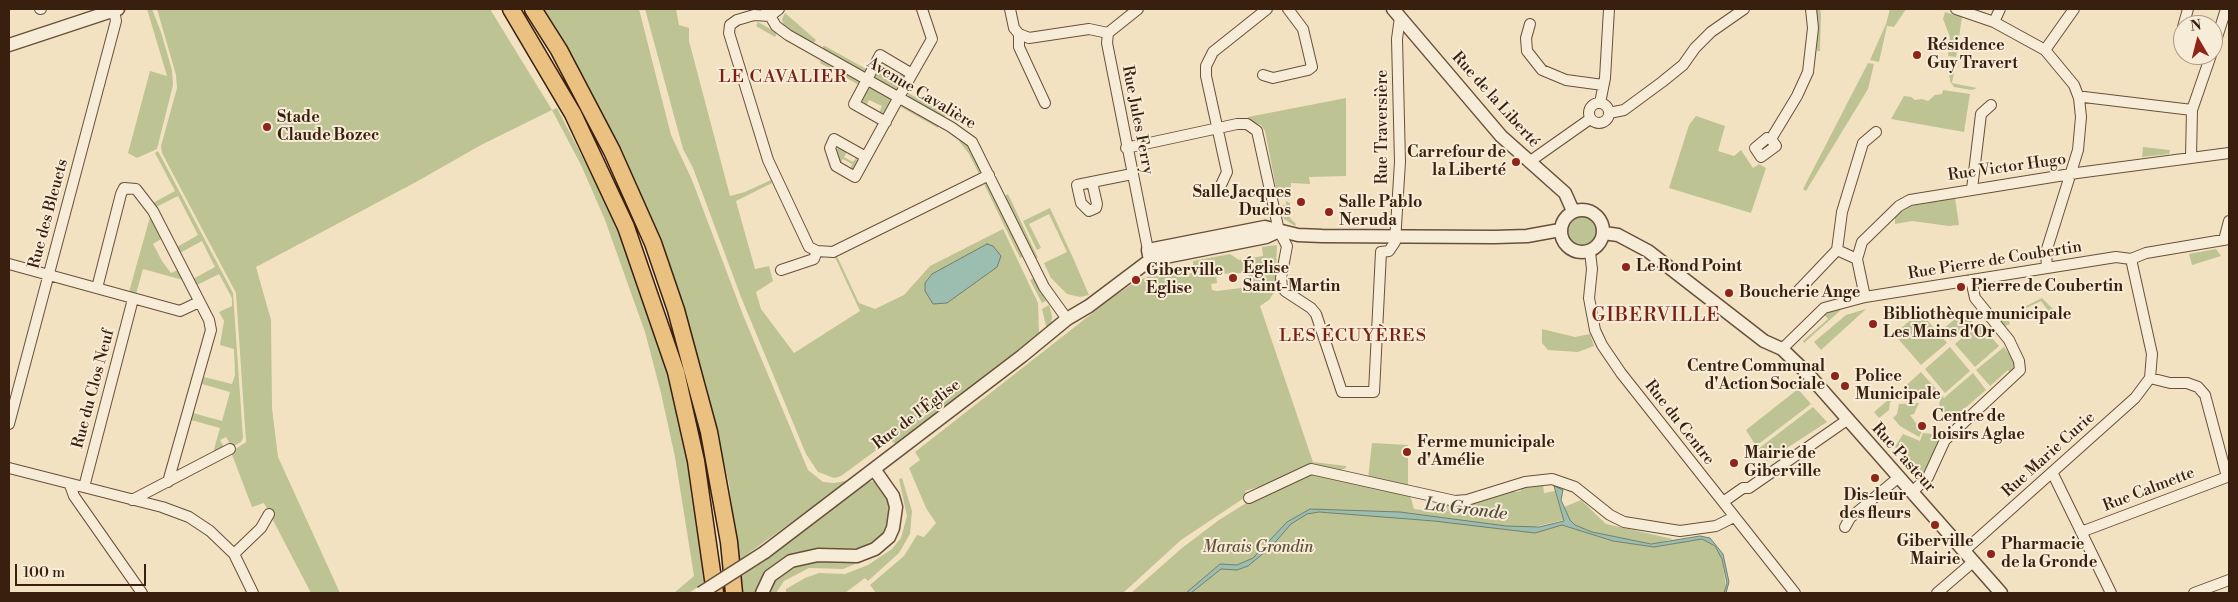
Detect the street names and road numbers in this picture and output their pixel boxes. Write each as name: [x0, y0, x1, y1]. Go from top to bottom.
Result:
street label: Rue de la Liberté: [1447, 48, 1543, 152]
street label: Avenue Cavalière: [863, 54, 979, 134]
street label: Rue Jules Ferry: [1117, 64, 1157, 176]
street label: Rue Traversière: [1373, 70, 1393, 184]
street label: Rue Victor Hugo: [1947, 150, 2067, 186]
street label: Rue des Bleuets: [25, 157, 73, 271]
street label: Rue Pierre de Coubertin: [1907, 238, 2083, 284]
street label: Rue du Clos Neuf: [69, 327, 119, 451]
street label: Rue de l'Église: [869, 376, 965, 454]
street label: Rue du Centre: [1640, 377, 1718, 469]
street label: Rue Marie Curie: [1999, 408, 2099, 502]
street label: Rue Pasteur: [1867, 419, 1939, 497]
street label: Rue Calmette: [2100, 464, 2198, 516]

